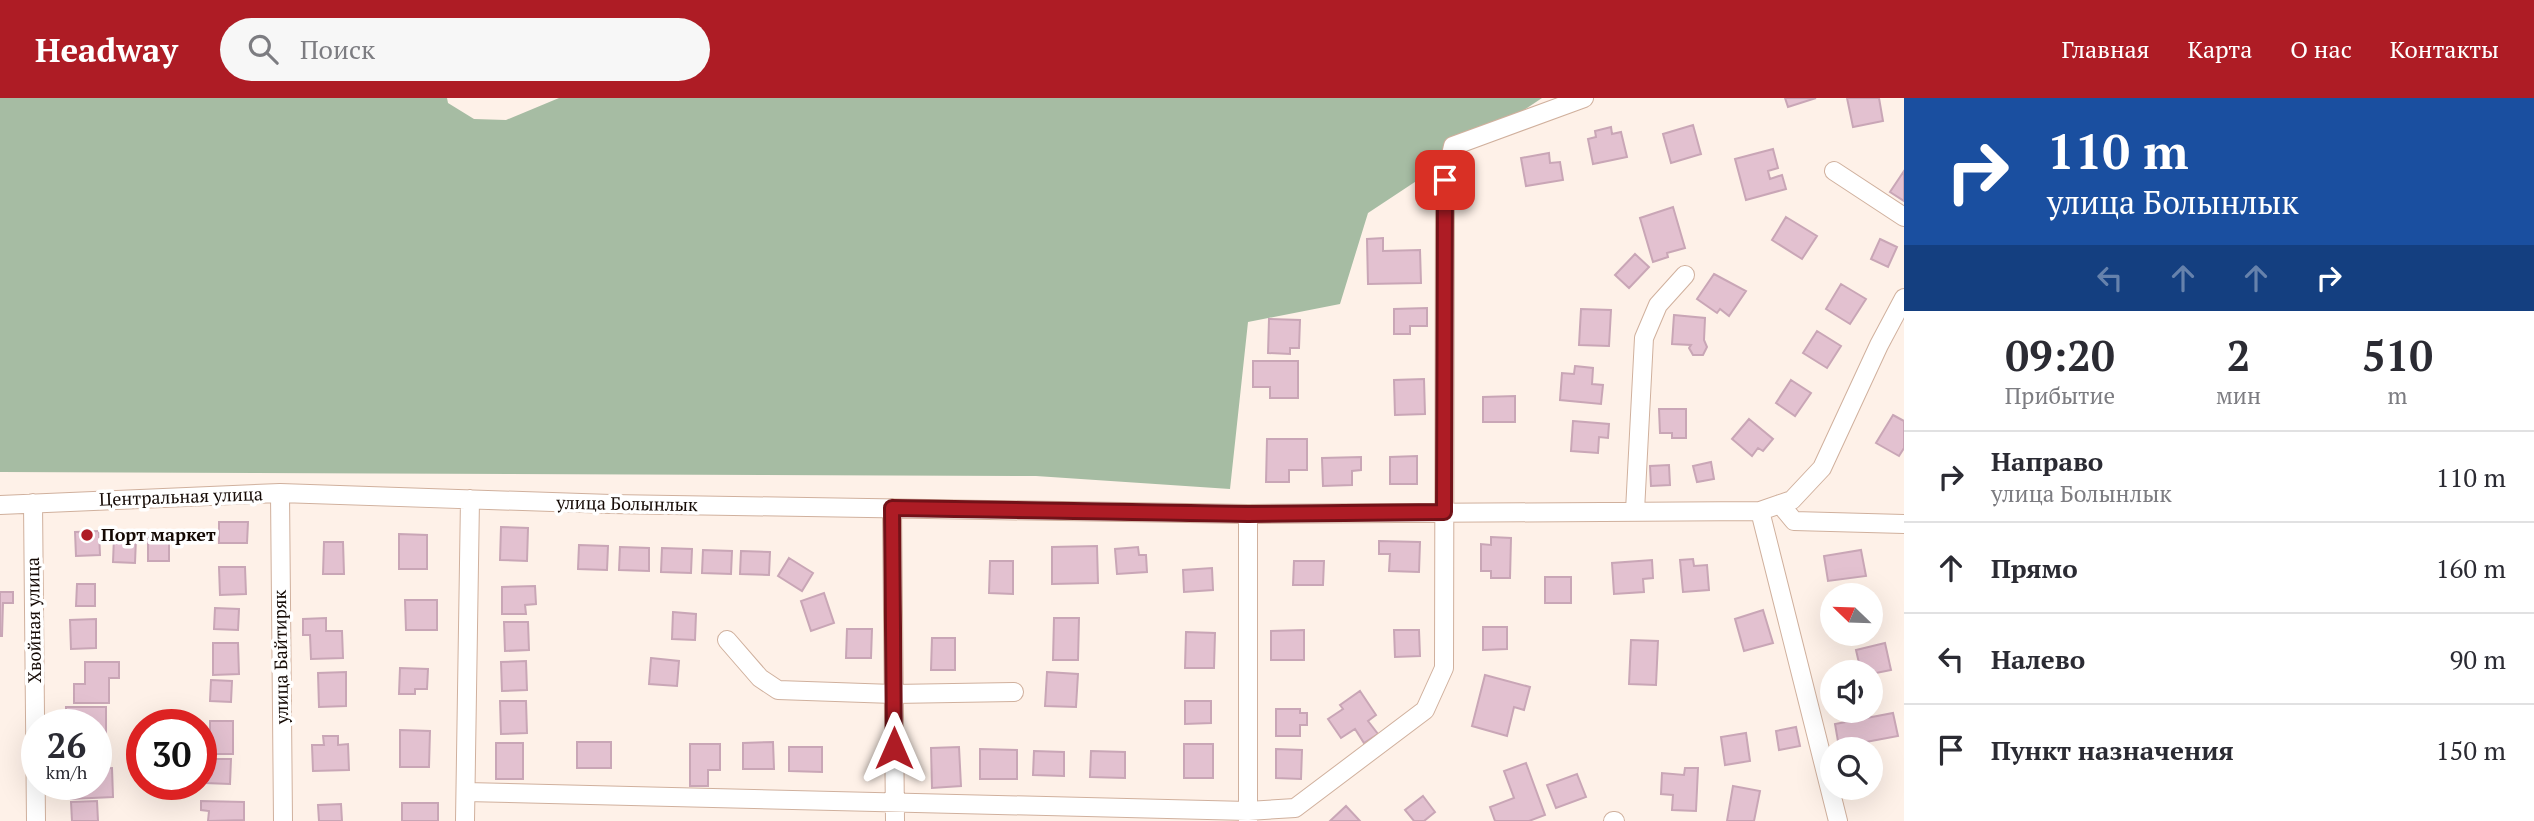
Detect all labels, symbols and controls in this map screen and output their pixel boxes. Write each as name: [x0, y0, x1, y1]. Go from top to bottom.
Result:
search box: [220, 18, 710, 81]
text: Headway: [35, 28, 178, 71]
icon: search: [244, 30, 282, 68]
text: Поиск: [300, 32, 375, 66]
text: Главная: [2061, 33, 2149, 65]
text: Карта: [2187, 33, 2252, 65]
text: О нас: [2290, 33, 2352, 65]
text: Контакты: [2390, 33, 2499, 65]
text: 110 m: [2047, 118, 2189, 183]
icon: right: [1932, 126, 2023, 217]
pin: [1415, 150, 1475, 210]
icon: arrive: [1426, 161, 1464, 199]
text: улица Болынлык: [2047, 181, 2299, 223]
icon: left: [2091, 259, 2129, 297]
icon: ahead: [2164, 259, 2202, 297]
icon: ahead: [2237, 259, 2275, 297]
icon: right: [2310, 259, 2348, 297]
text: 09:20: [2005, 327, 2115, 383]
text: 2: [2227, 327, 2250, 383]
text: 510: [2362, 327, 2433, 383]
text: Прибытие: [2005, 380, 2115, 411]
text: мин: [2216, 380, 2261, 411]
text: m: [2388, 380, 2407, 411]
text: Направо: [1991, 444, 2103, 478]
icon: right: [1932, 458, 1970, 496]
text: 110 m: [2436, 460, 2506, 494]
text: улица Болынлык: [1991, 478, 2172, 509]
street label: Центральная улица: [99, 481, 263, 511]
street label: улица Болынлык: [555, 490, 698, 516]
place label: Порт маркет: [101, 522, 216, 546]
marker: Порт маркет: [79, 527, 95, 543]
icon: ahead: [1932, 549, 1970, 587]
text: Прямо: [1991, 551, 2078, 585]
text: 160 m: [2436, 551, 2506, 585]
street label: Хвойная улица: [20, 557, 46, 683]
north arrow: [1820, 583, 1883, 646]
map controls: [1820, 583, 1883, 800]
street label: улица Байтиряк: [267, 589, 293, 725]
icon: left: [1932, 640, 1970, 678]
text: Налево: [1991, 642, 2085, 676]
text: 90 m: [2450, 642, 2506, 676]
button: sound: [1820, 660, 1883, 723]
speed limit sign: 30: [126, 709, 217, 800]
position arrow: [857, 711, 931, 785]
text: 26: [47, 722, 86, 768]
icon: arrive: [1932, 731, 1970, 769]
text: Пункт назначения: [1991, 733, 2234, 767]
text: 150 m: [2436, 733, 2506, 767]
button: search: [1820, 737, 1883, 800]
text: km/h: [46, 760, 87, 784]

